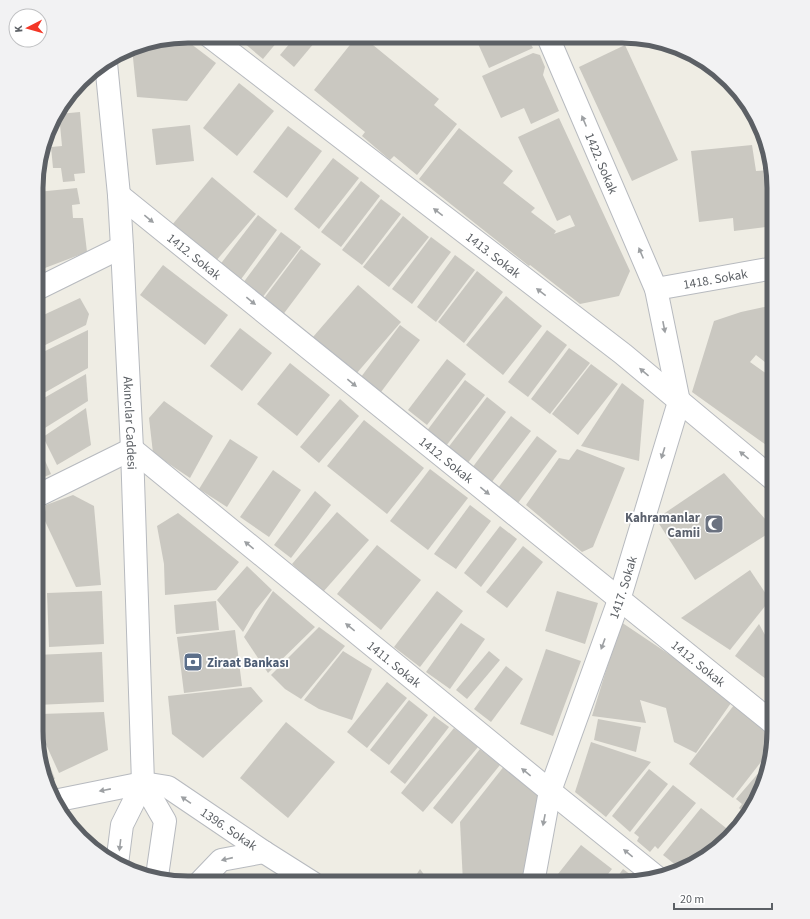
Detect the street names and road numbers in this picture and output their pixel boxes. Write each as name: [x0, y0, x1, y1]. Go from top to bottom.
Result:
street label: 1422. Sokak: [580, 130, 622, 197]
street label: 1412. Sokak: [163, 229, 225, 285]
street label: 1413. Sokak: [462, 229, 525, 283]
street label: 1418. Sokak: [682, 265, 749, 294]
street label: Akıncılar Caddesi: [118, 376, 141, 470]
street label: 1412. Sokak: [415, 433, 477, 488]
street label: 1417. Sokak: [605, 553, 642, 621]
street label: 1412. Sokak: [667, 636, 729, 692]
street label: 1411. Sokak: [363, 637, 425, 692]
street label: 1396. Sokak: [197, 804, 261, 855]

